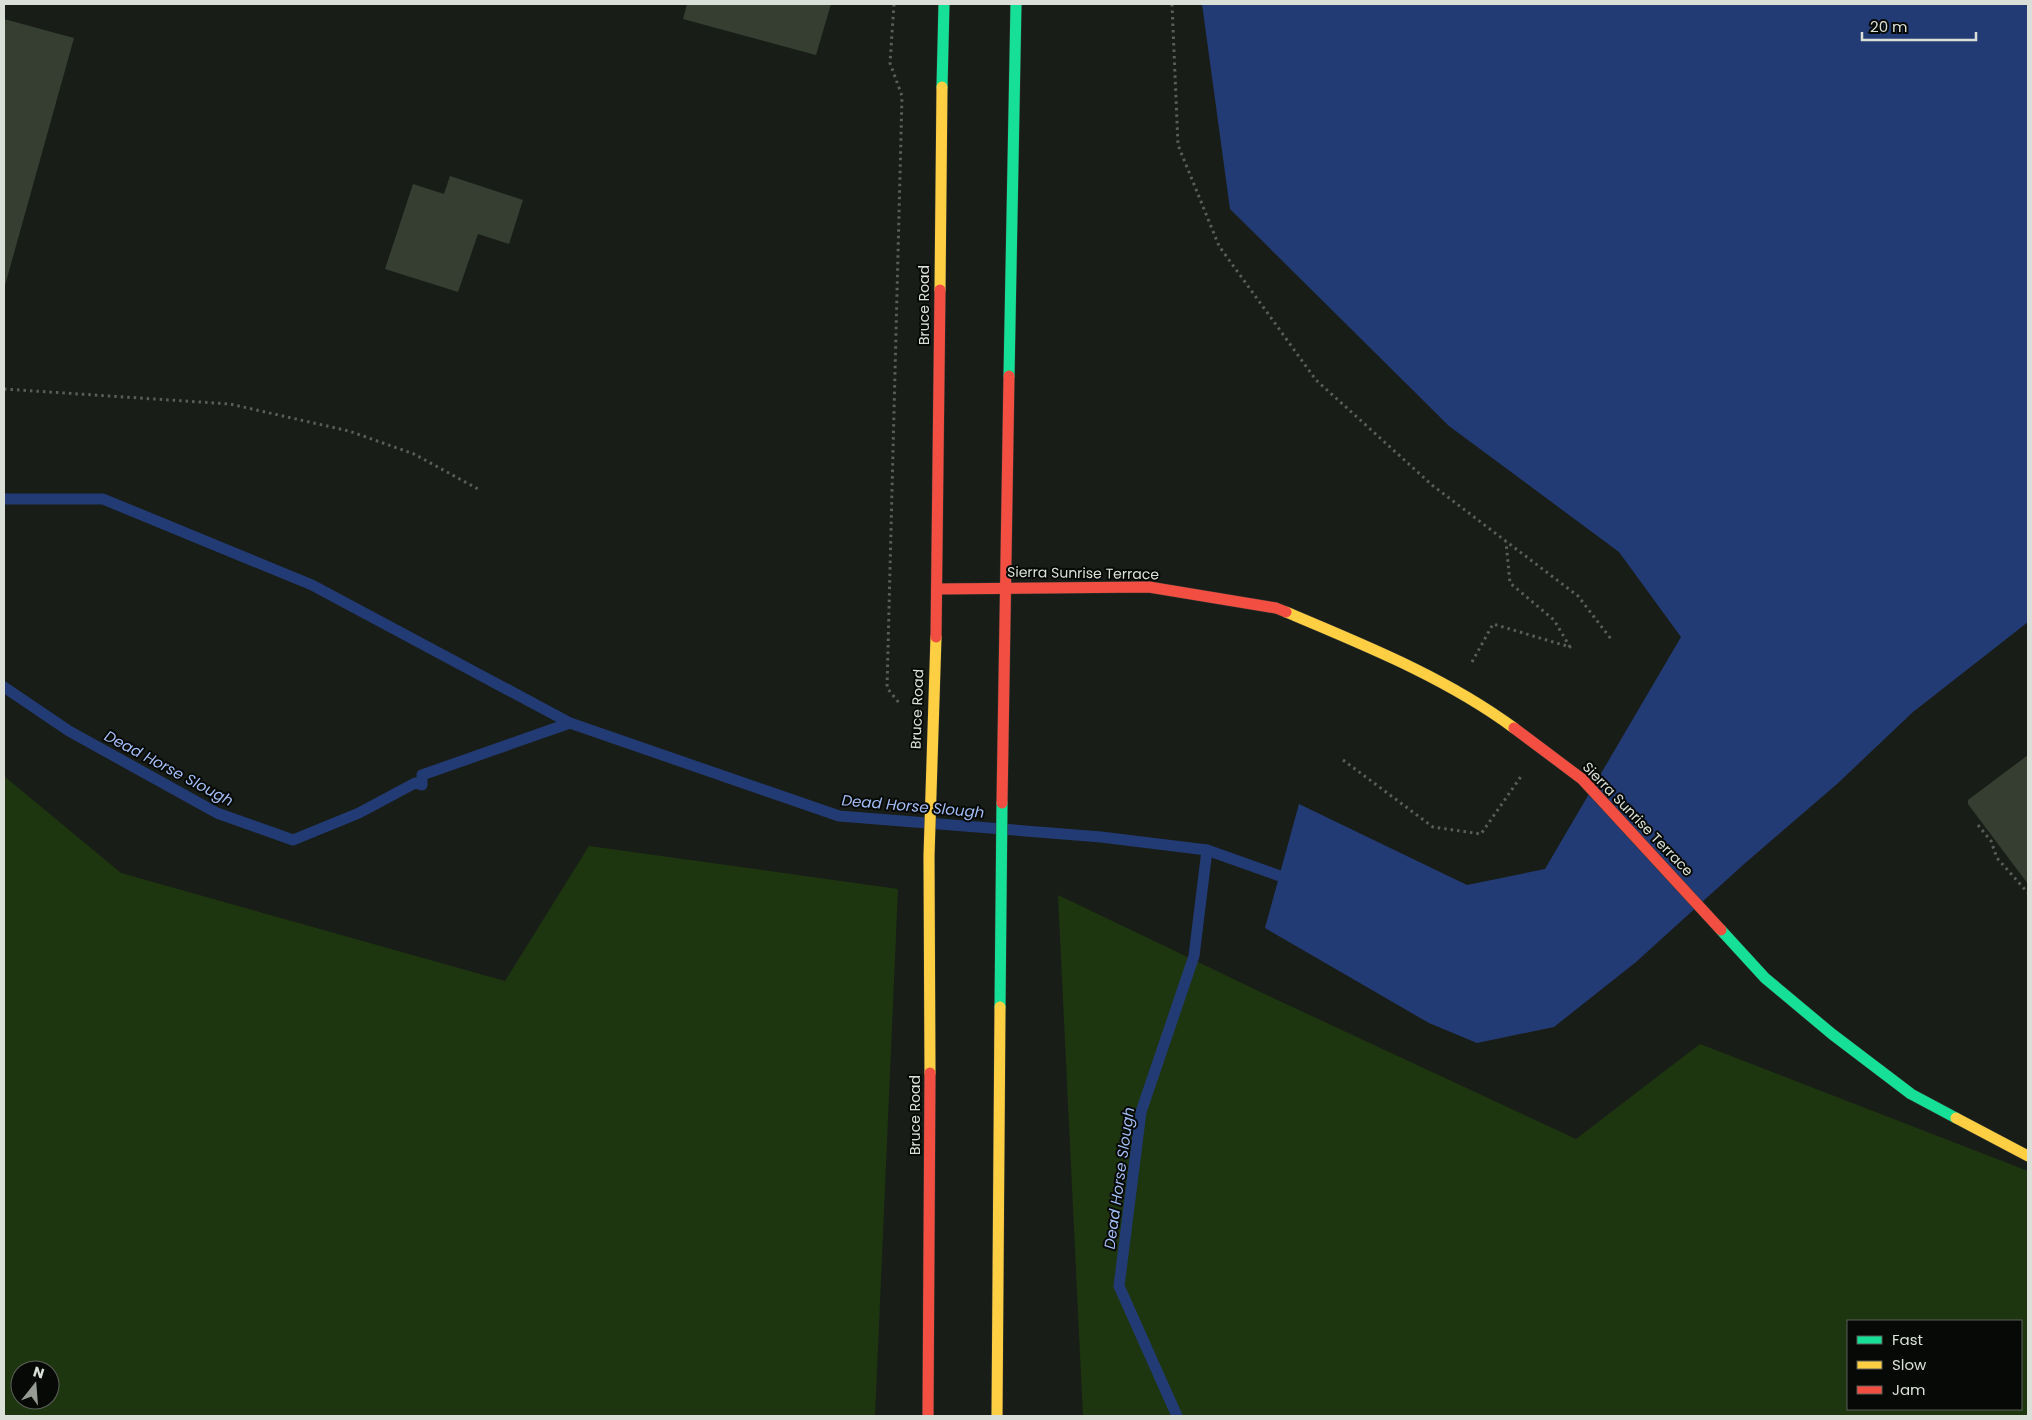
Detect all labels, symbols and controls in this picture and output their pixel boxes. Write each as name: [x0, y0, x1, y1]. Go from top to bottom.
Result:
scale bar: [1862, 10, 1976, 42]
text: 20 m: [1870, 16, 1908, 37]
street label: Bruce Road: [914, 265, 934, 345]
street label: Sierra Sunrise Terrace: [1007, 562, 1159, 584]
street label: Bruce Road: [906, 669, 928, 749]
water label: Dead Horse Slough: [101, 725, 237, 811]
street label: Sierra Sunrise Terrace: [1578, 757, 1698, 881]
water label: Dead Horse Slough: [841, 789, 985, 823]
street label: Bruce Road: [905, 1075, 925, 1155]
water label: Dead Horse Slough: [1099, 1106, 1139, 1250]
legend: [1847, 1320, 2022, 1410]
text: Fast: [1892, 1329, 1923, 1350]
text: Slow: [1892, 1354, 1927, 1375]
north arrow: [10, 1360, 60, 1410]
text: N: [31, 1361, 47, 1384]
text: Jam: [1892, 1379, 1926, 1400]

